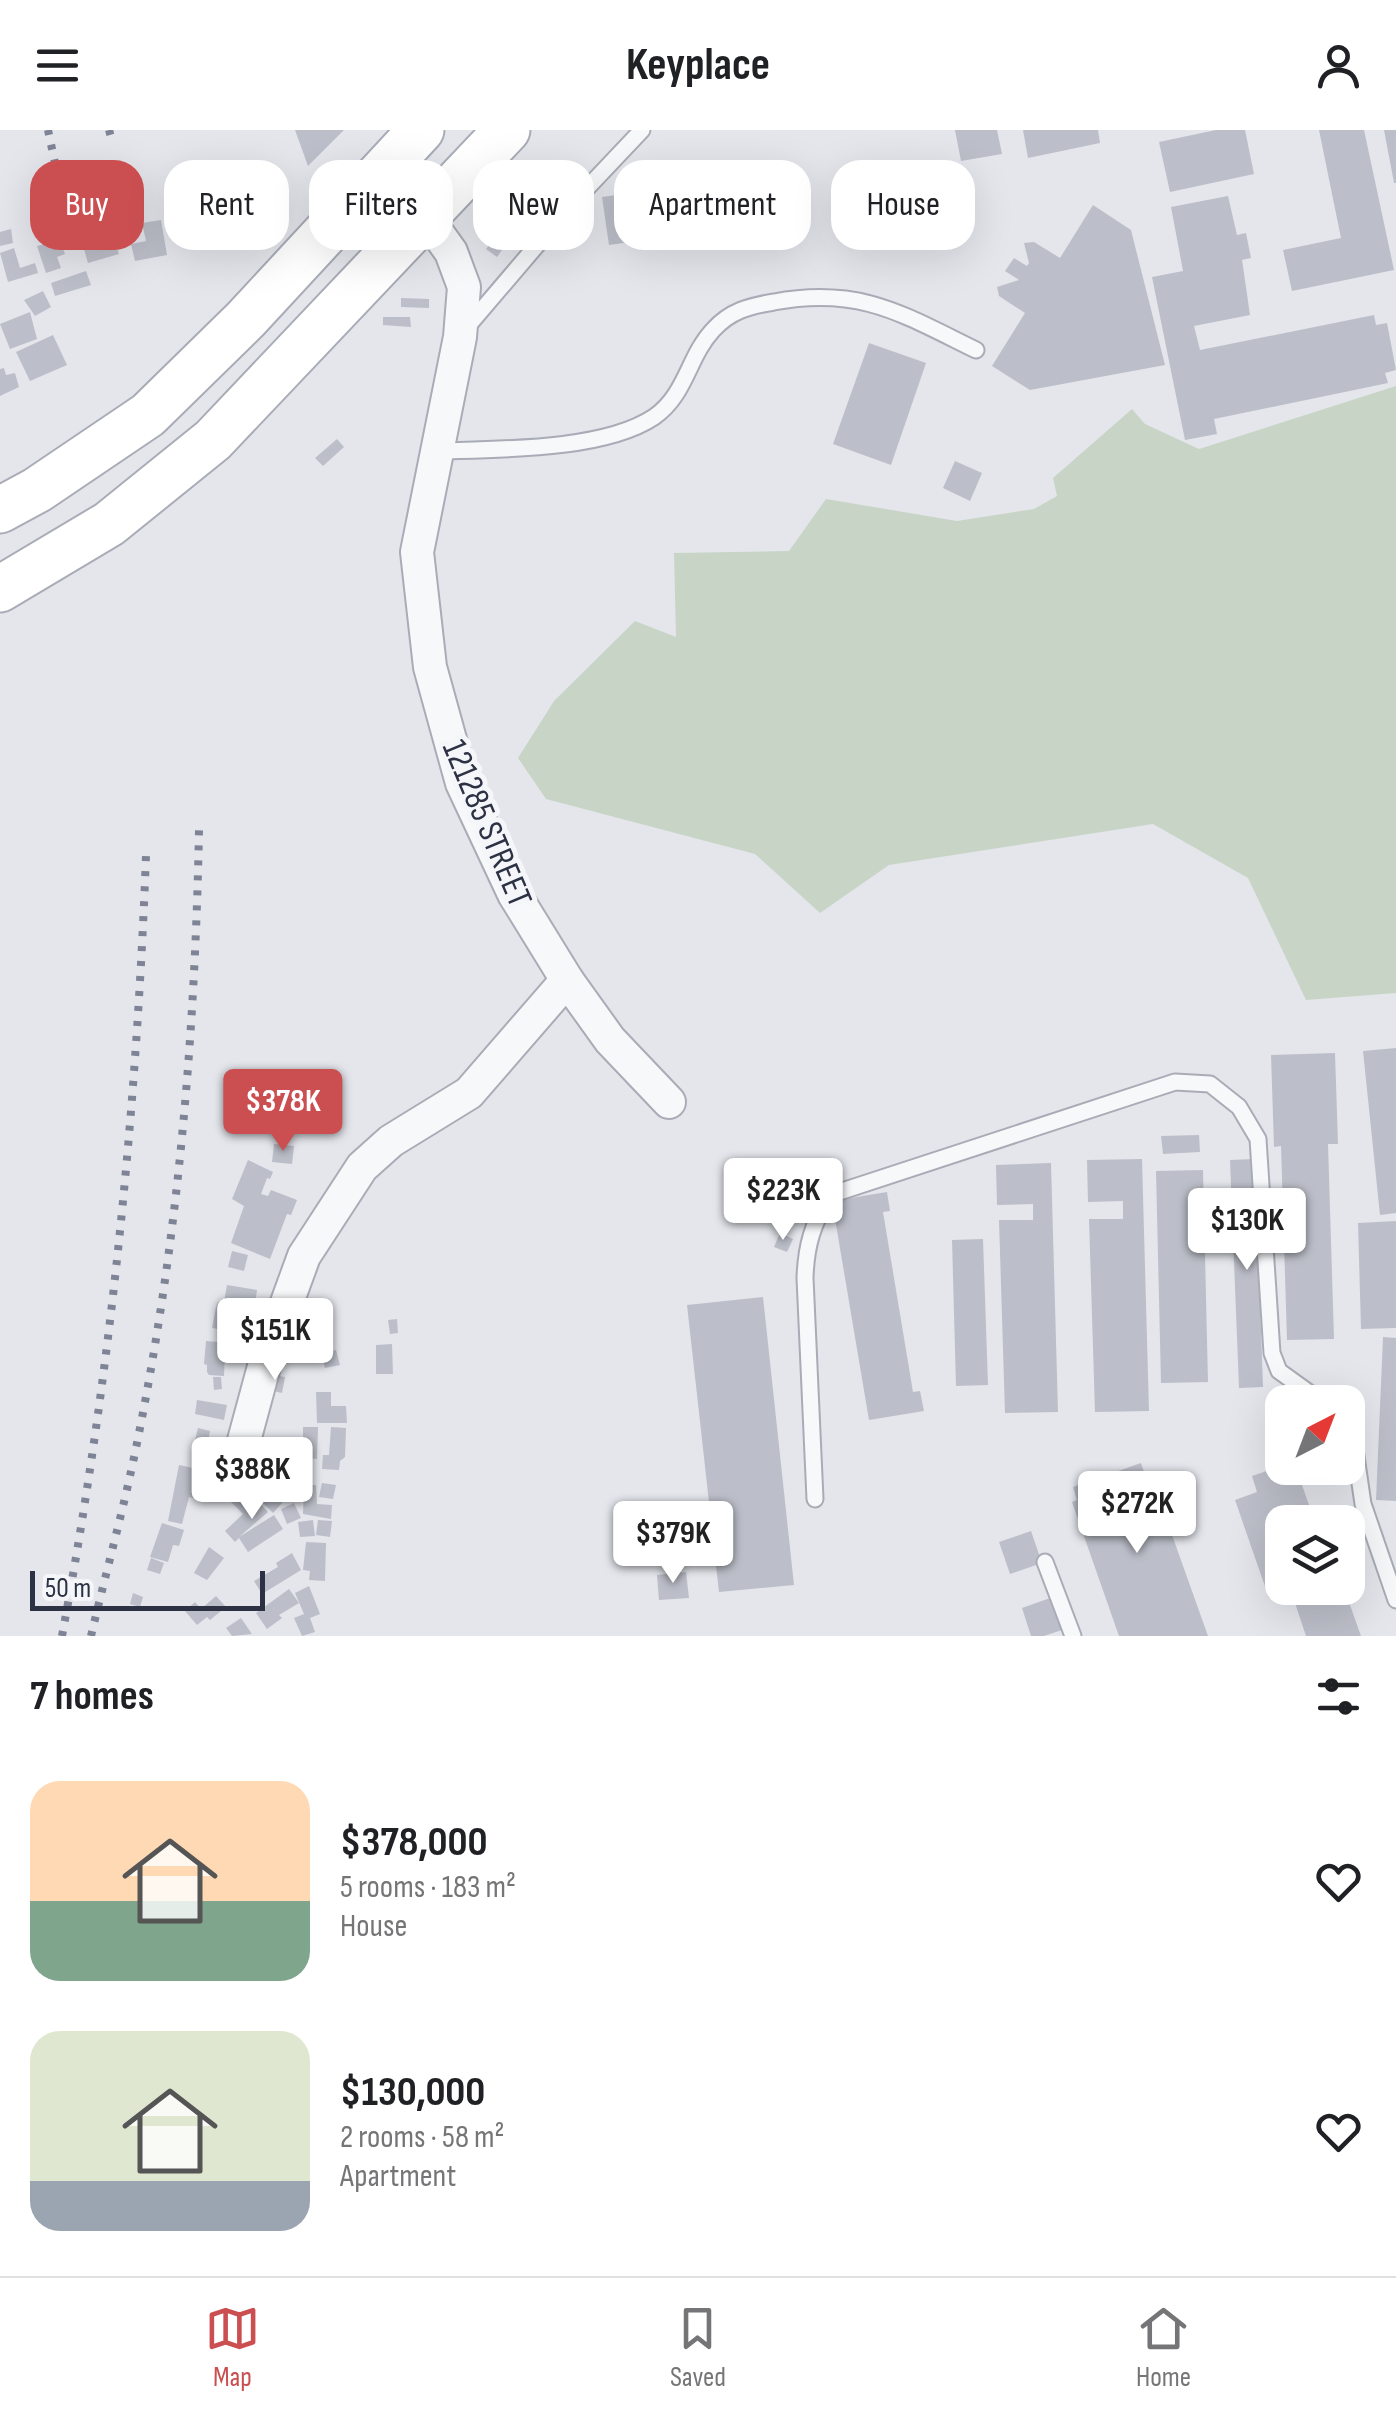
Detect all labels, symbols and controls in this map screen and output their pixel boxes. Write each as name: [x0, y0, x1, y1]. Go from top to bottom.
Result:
icon: menu: [30, 38, 85, 93]
text: Keyplace: [626, 38, 770, 93]
icon: person: [1311, 38, 1366, 93]
chip: Buy: [30, 160, 144, 250]
chip: Rent: [164, 160, 289, 250]
chip: Filters: [309, 160, 453, 250]
chip: New: [473, 160, 594, 250]
chip: Apartment: [614, 160, 811, 250]
chip: House: [831, 160, 975, 250]
street label: 121285 STREET: [432, 734, 541, 914]
pin: $378K: [213, 1069, 353, 1154]
text: $378K: [245, 1082, 321, 1121]
pin: $223K: [713, 1158, 853, 1243]
text: $223K: [746, 1171, 820, 1210]
pin: $130K: [1177, 1188, 1317, 1273]
text: $130K: [1210, 1201, 1284, 1240]
pin: $151K: [205, 1298, 345, 1383]
text: $151K: [239, 1311, 311, 1350]
north arrow: [1265, 1385, 1365, 1485]
map controls: [1265, 1385, 1365, 1605]
pin: $388K: [182, 1437, 322, 1522]
text: $388K: [214, 1450, 290, 1489]
pin: $272K: [1067, 1471, 1207, 1556]
text: $272K: [1100, 1484, 1174, 1523]
pin: $379K: [603, 1501, 743, 1586]
button: layers: [1265, 1505, 1365, 1605]
text: $379K: [635, 1514, 711, 1553]
scale bar: [30, 1566, 265, 1610]
text: 50 m: [45, 1572, 91, 1605]
icon: filters: [1311, 1669, 1366, 1724]
text: 7 homes: [30, 1671, 154, 1722]
text: $378,000: [340, 1817, 488, 1868]
icon: home: [110, 1821, 230, 1941]
icon: heart: [1311, 1854, 1366, 1909]
text: 5 rooms · 183 m²: [340, 1868, 516, 1907]
text: House: [340, 1907, 407, 1946]
text: $130,000: [340, 2067, 485, 2118]
icon: home: [110, 2071, 230, 2191]
icon: heart: [1311, 2104, 1366, 2159]
text: 2 rooms · 58 m²: [340, 2118, 505, 2157]
text: Apartment: [340, 2157, 456, 2196]
tab: Map: [205, 2301, 260, 2394]
tab: Saved: [670, 2301, 726, 2394]
tab: Home: [1136, 2301, 1191, 2394]

